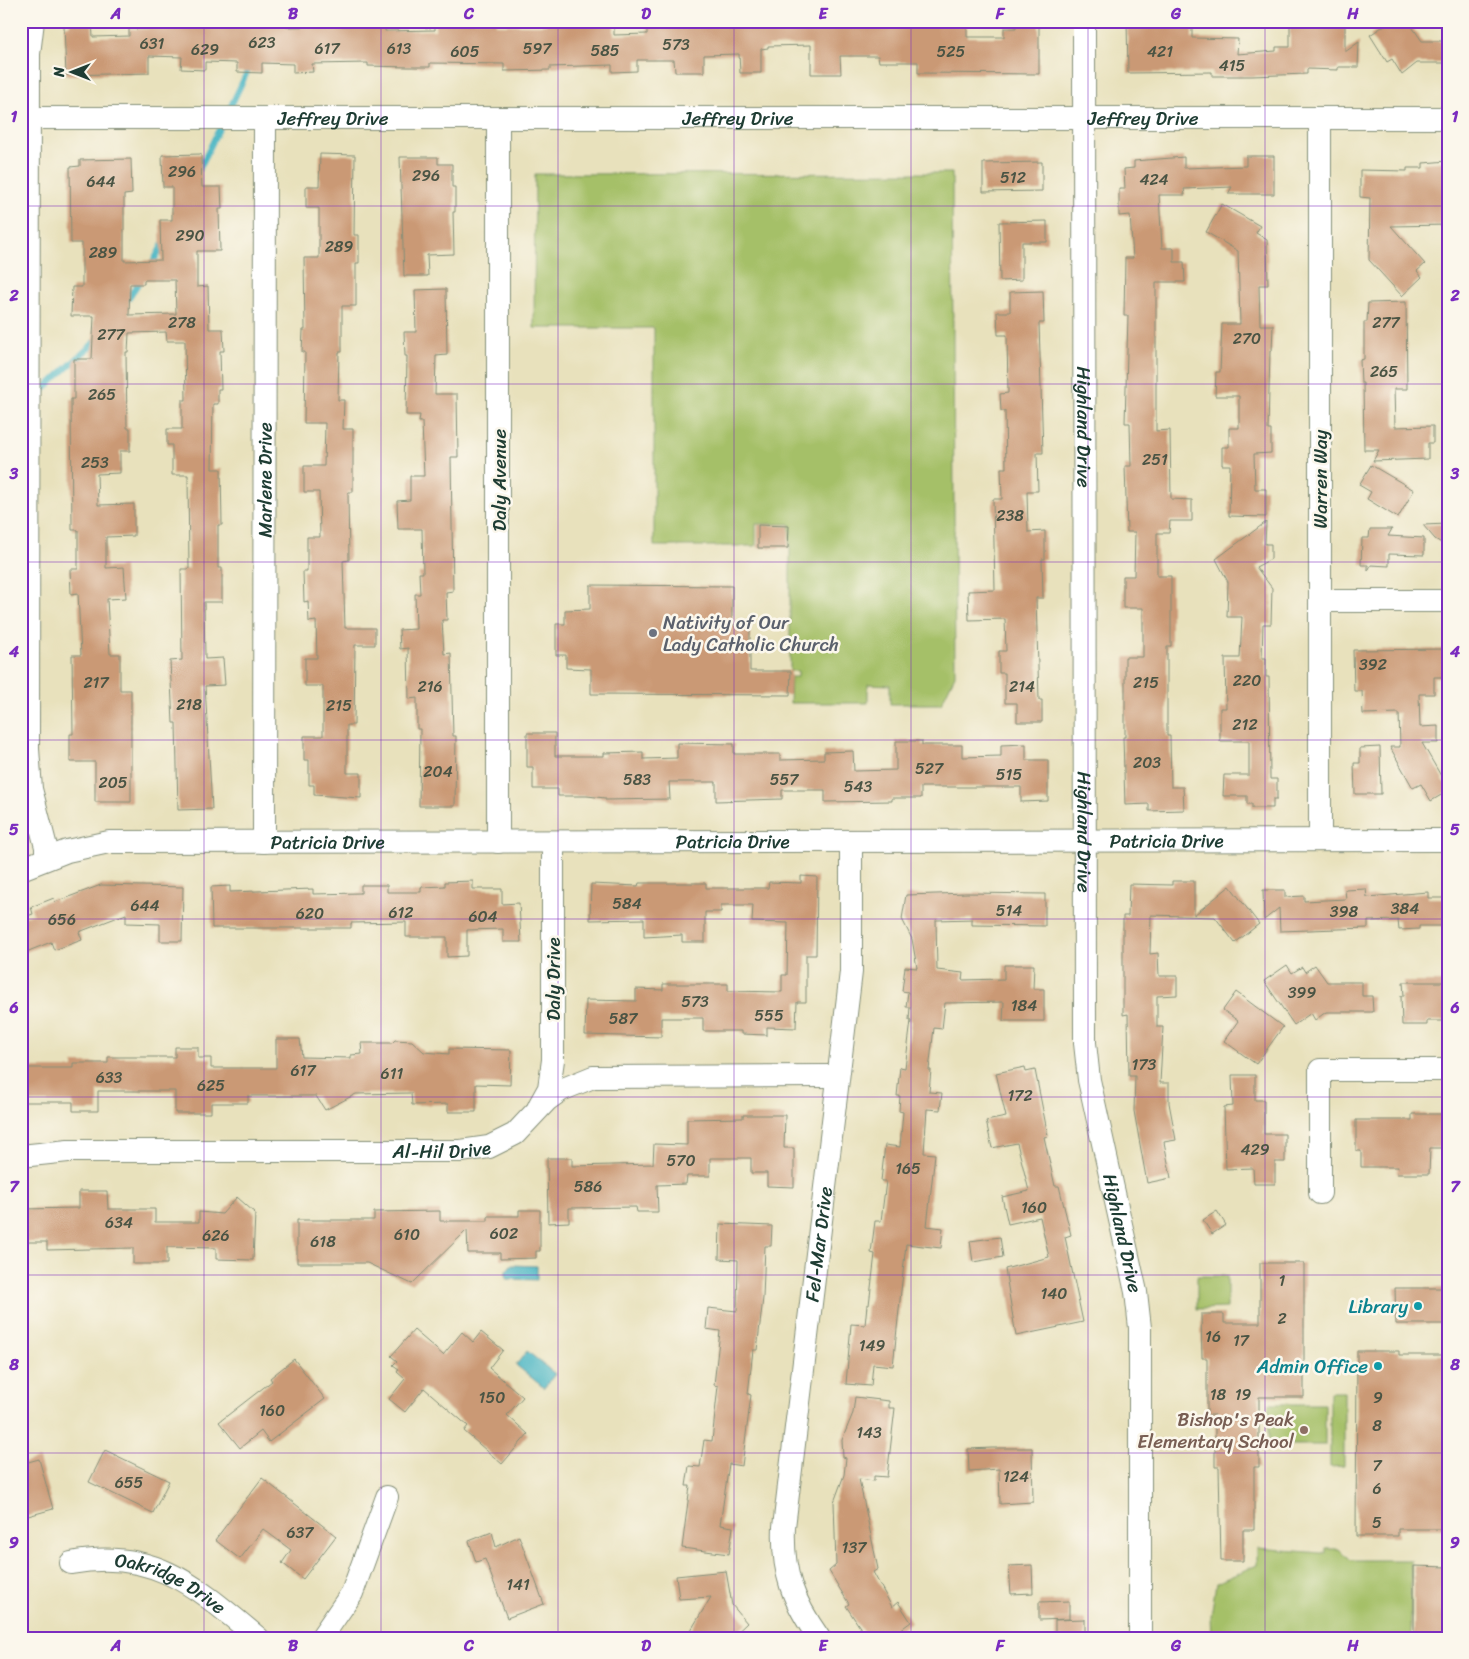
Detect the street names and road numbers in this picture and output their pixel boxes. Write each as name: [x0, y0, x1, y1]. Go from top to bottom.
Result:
street label: Jeffrey Drive: [277, 102, 389, 135]
street label: Jeffrey Drive: [682, 102, 794, 135]
street label: Jeffrey Drive: [1087, 102, 1199, 135]
street label: Highland Drive: [1067, 366, 1100, 488]
street label: Marlene Drive: [248, 422, 282, 538]
street label: Daly Avenue: [483, 429, 516, 531]
street label: Warren Way: [1304, 429, 1337, 528]
street label: Highland Drive: [1068, 771, 1101, 893]
street label: Patricia Drive: [1110, 824, 1224, 858]
street label: Patricia Drive: [676, 825, 790, 858]
street label: Patricia Drive: [271, 826, 385, 859]
street label: Daly Drive: [537, 937, 570, 1021]
street label: Al-Hil Drive: [392, 1131, 493, 1168]
street label: Highland Drive: [1093, 1170, 1152, 1296]
street label: Fel-Mar Drive: [795, 1184, 842, 1304]
street label: Oakridge Drive: [113, 1544, 234, 1623]

